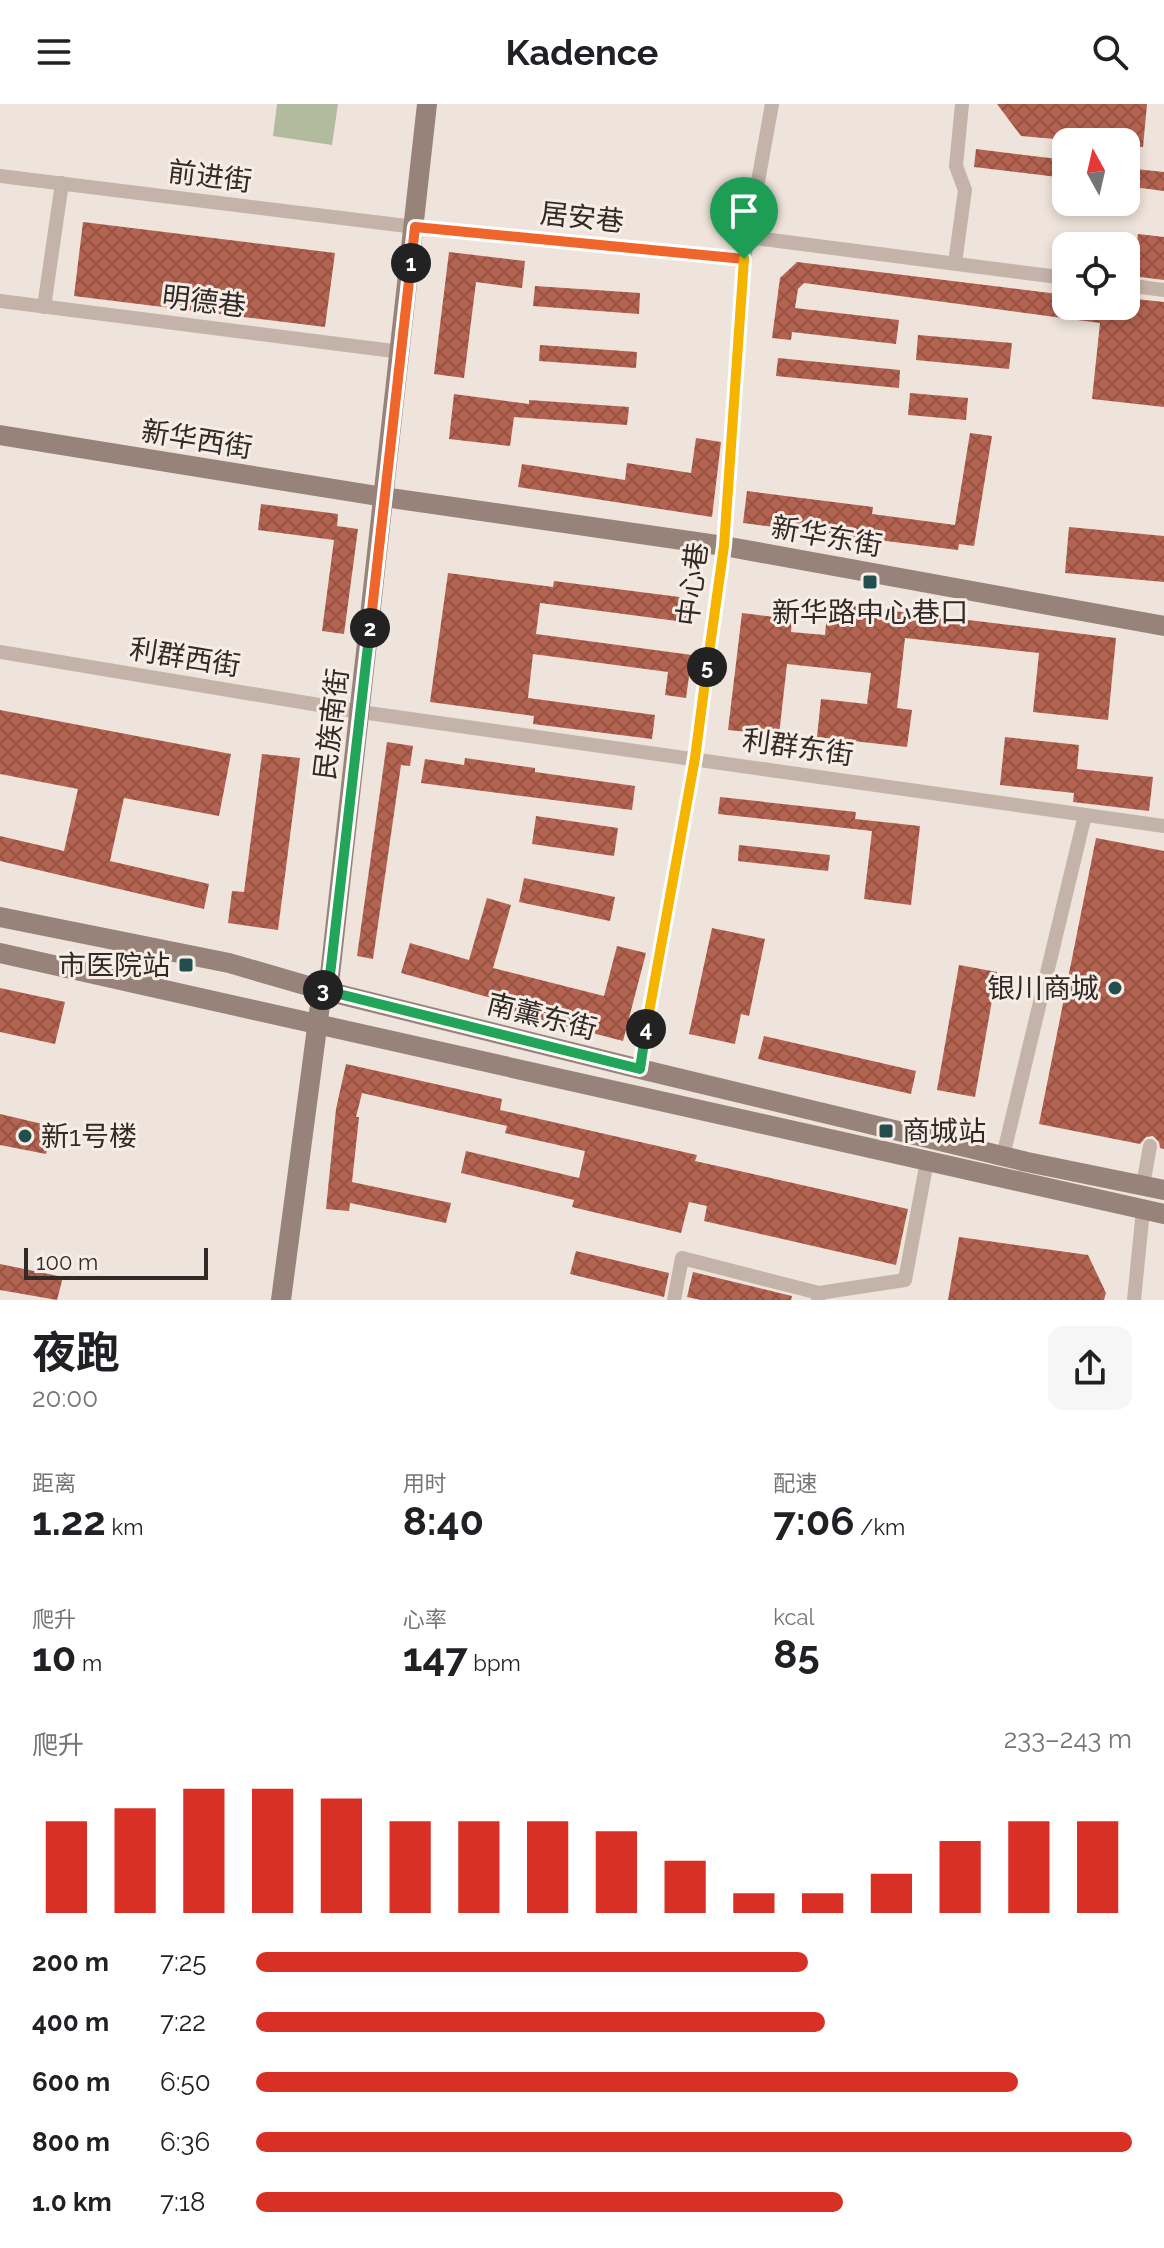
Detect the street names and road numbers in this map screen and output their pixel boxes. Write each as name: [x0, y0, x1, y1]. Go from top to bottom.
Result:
street label: 前进街: [166, 155, 254, 198]
street label: 居安巷: [538, 197, 625, 238]
street label: 明德巷: [160, 280, 248, 323]
street label: 新华西街: [139, 414, 255, 465]
street label: 新华东街: [769, 511, 885, 562]
street label: 中心巷: [671, 540, 714, 628]
street label: 利群西街: [127, 632, 243, 683]
street label: 民族南街: [308, 666, 355, 782]
street label: 利群东街: [740, 723, 856, 772]
street label: 南薰东街: [484, 987, 600, 1046]

